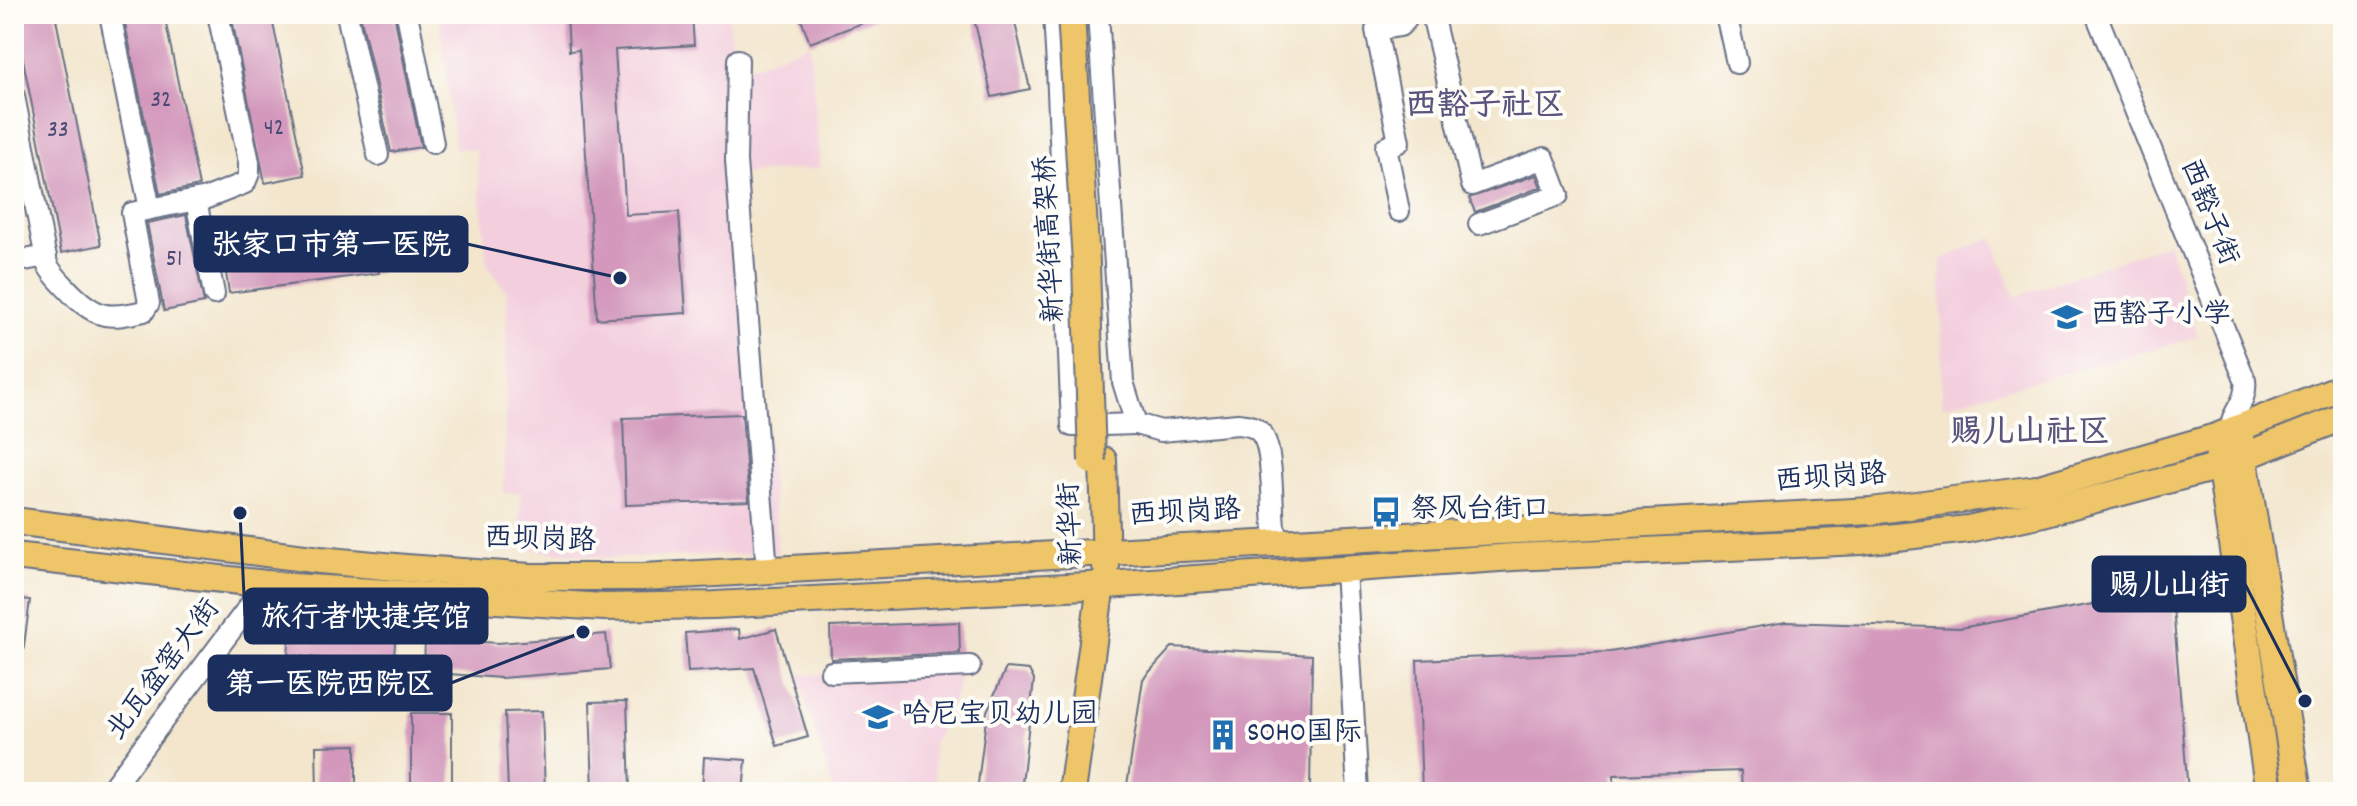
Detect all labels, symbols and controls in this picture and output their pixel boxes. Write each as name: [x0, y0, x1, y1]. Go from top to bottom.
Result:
house number: 32: [150, 84, 172, 118]
district label: 西豁子社区: [1405, 85, 1565, 131]
house number: 42: [264, 112, 284, 146]
house number: 33: [47, 114, 69, 148]
street label: 新华街高架桥: [1028, 154, 1076, 324]
street label: 西豁子街: [2167, 154, 2247, 272]
callout: 张家口市第一医院: [195, 217, 467, 271]
text: 张家口市第一医院: [211, 227, 451, 270]
house number: 51: [166, 243, 182, 277]
place label: 西豁子小学: [2091, 297, 2231, 337]
school or university icon: 西豁子小学: [2050, 300, 2084, 334]
district label: 赐儿山社区: [1950, 412, 2110, 458]
street label: 西坝岗路: [1774, 456, 1888, 504]
street label: 新华街: [1052, 481, 1094, 567]
street label: 西坝岗路: [1128, 492, 1242, 538]
place label: 祭风台街口: [1410, 492, 1550, 532]
bus stop icon: 祭风台街口: [1369, 495, 1403, 529]
street label: 西坝岗路: [483, 520, 597, 564]
callout: 赐儿山街: [2093, 557, 2245, 611]
text: 赐儿山街: [2109, 567, 2229, 610]
callout: 旅行者快捷宾馆: [245, 589, 487, 643]
street label: 北瓦盆窑大街: [98, 592, 232, 750]
text: 旅行者快捷宾馆: [261, 599, 471, 642]
callout: 第一医院西院区: [209, 656, 451, 710]
text: 第一医院西院区: [225, 666, 435, 709]
place label: 哈尼宝贝幼儿园: [902, 697, 1098, 737]
school or university icon: 哈尼宝贝幼儿园: [861, 700, 895, 734]
place label: SOHO国际: [1247, 715, 1362, 755]
building icon: SOHO国际: [1206, 718, 1240, 752]

